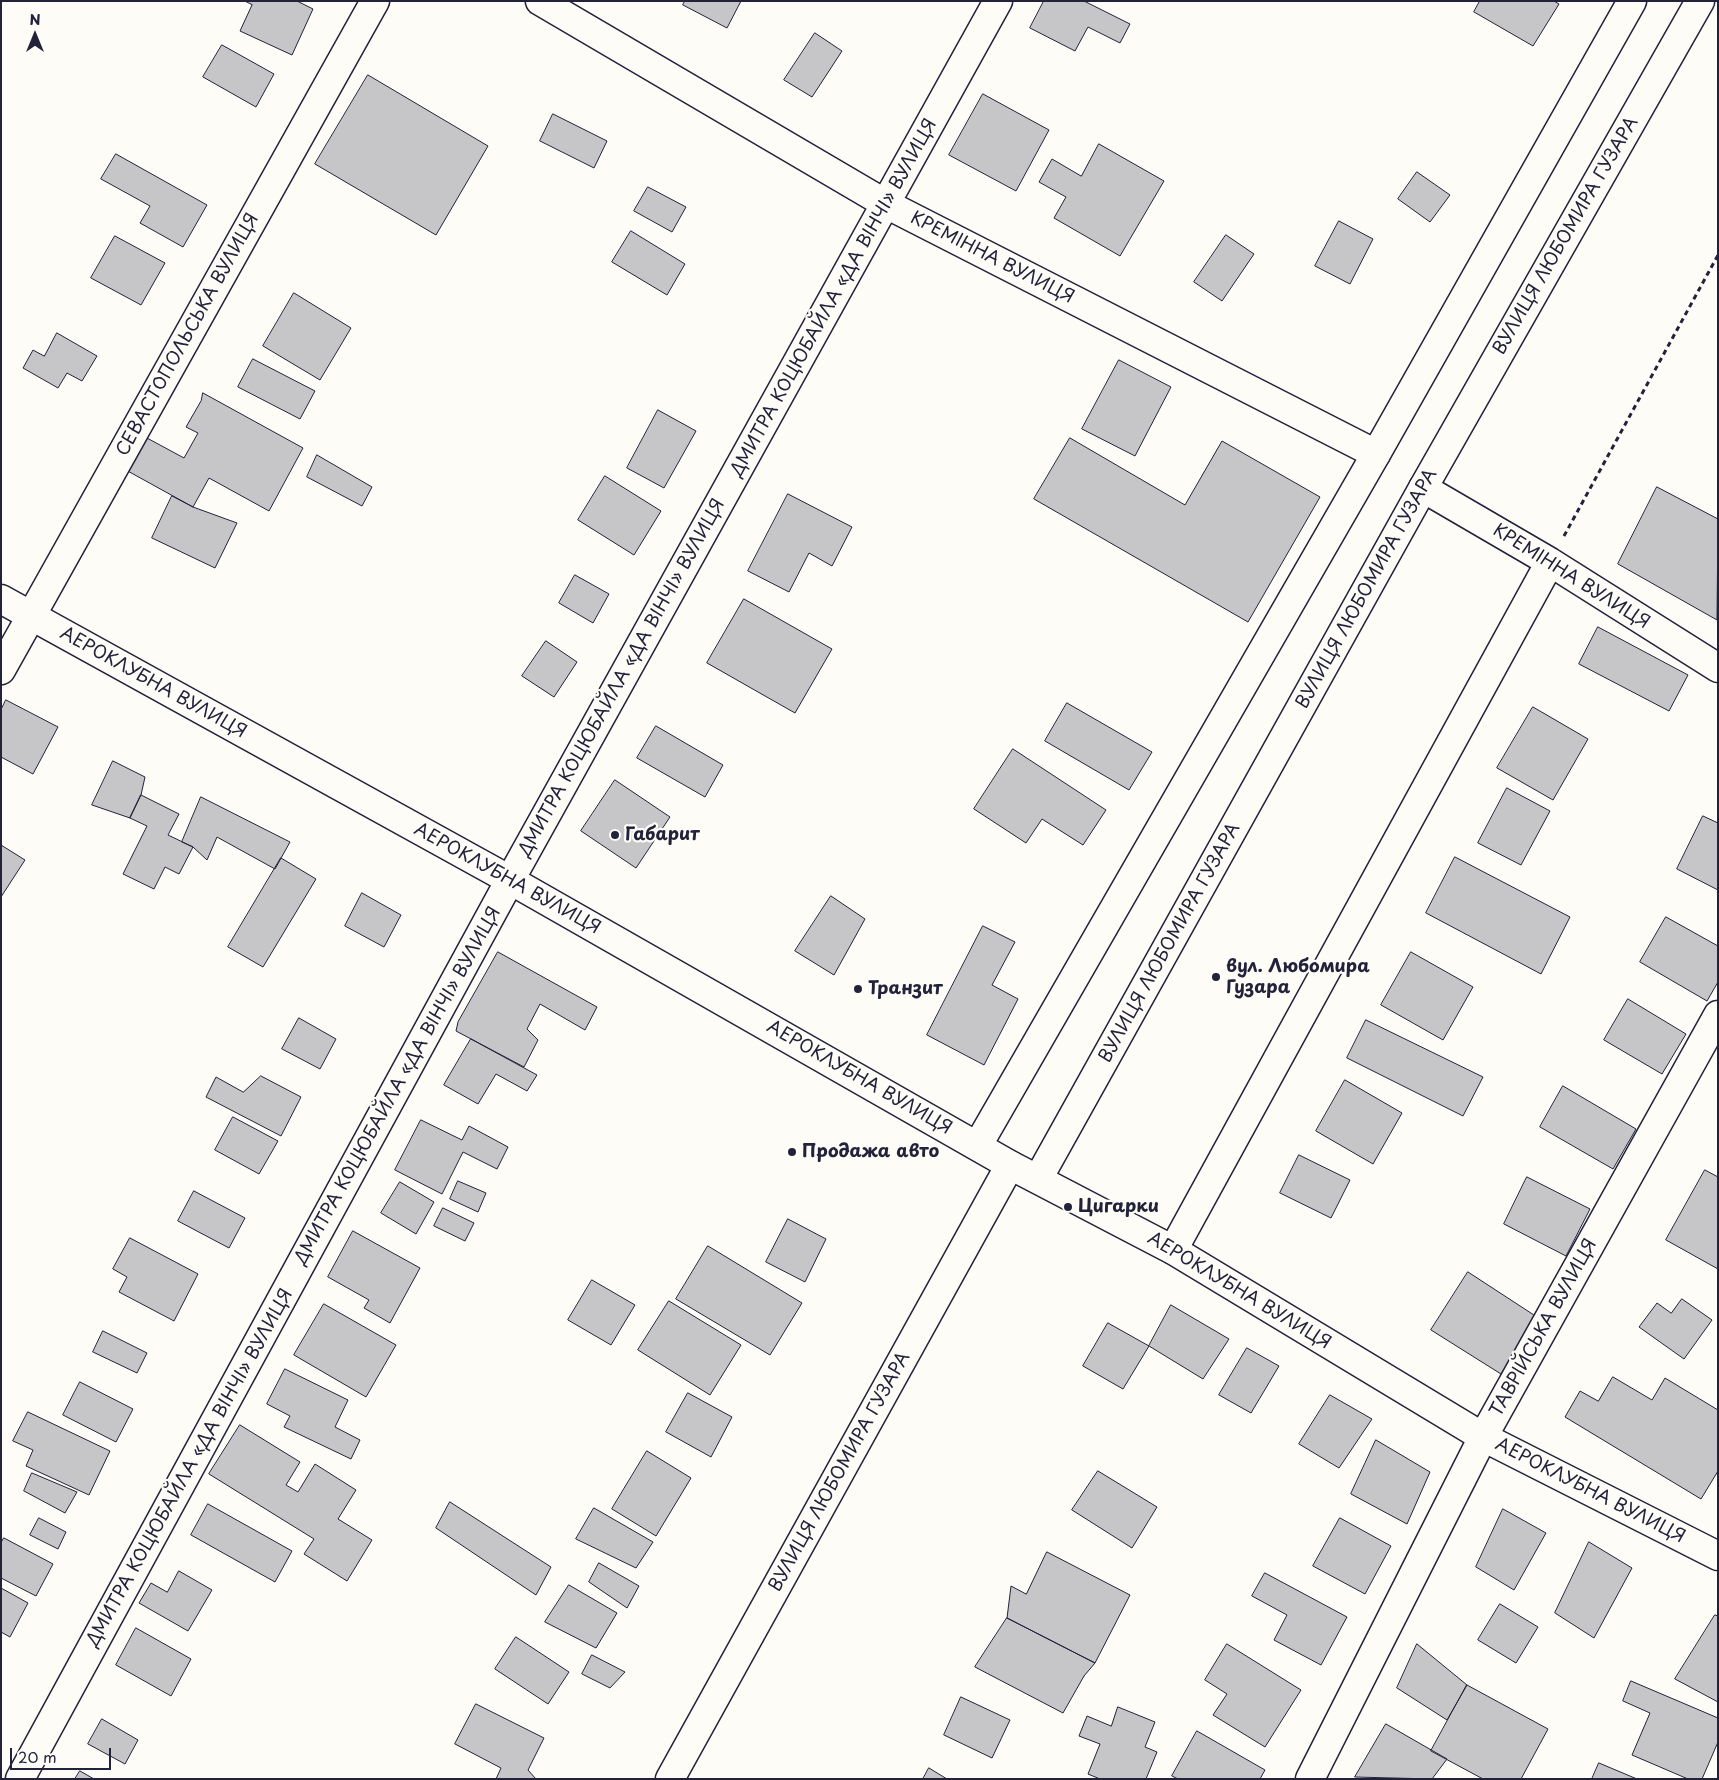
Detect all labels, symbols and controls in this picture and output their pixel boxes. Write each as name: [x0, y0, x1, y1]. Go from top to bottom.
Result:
text: N: [29, 9, 41, 30]
north arrow: [10, 10, 60, 60]
street label: ВУЛИЦЯ ЛЮБОМИРА ГУЗАРА: [1489, 113, 1643, 359]
street label: ДМИТРА КОЦЮБАЙЛА «ДА ВІНЧІ» ВУЛИЦЯ: [726, 115, 942, 481]
street label: КРЕМІННА ВУЛИЦЯ: [907, 207, 1077, 309]
street label: СЕВАСТОПОЛЬСЬКА ВУЛИЦЯ: [112, 210, 264, 460]
street label: ВУЛИЦЯ ЛЮБОМИРА ГУЗАРА: [1292, 465, 1442, 713]
street label: ДМИТРА КОЦЮБАЙЛА «ДА ВІНЧІ» ВУЛИЦЯ: [514, 495, 730, 861]
street label: КРЕМІННА ВУЛИЦЯ: [1489, 520, 1653, 634]
street label: АЕРОКЛУБНА ВУЛИЦЯ: [56, 623, 250, 743]
street label: АЕРОКЛУБНА ВУЛИЦЯ: [410, 819, 604, 939]
street label: ВУЛИЦЯ ЛЮБОМИРА ГУЗАРА: [1095, 819, 1245, 1067]
place label: Габарит: [625, 824, 700, 846]
marker: Габарит: [609, 829, 621, 841]
street label: ДМИТРА КОЦЮБАЙЛА «ДА ВІНЧІ» ВУЛИЦЯ: [290, 903, 506, 1269]
place label: вул. Любомира Гузара: [1226, 956, 1370, 999]
marker: вул. Любомира Гузара: [1210, 971, 1222, 983]
place label: Транзит: [868, 978, 942, 1000]
marker: Транзит: [852, 983, 864, 995]
street label: АЕРОКЛУБНА ВУЛИЦЯ: [763, 1016, 955, 1140]
place label: Продажа авто: [802, 1141, 939, 1163]
marker: Продажа авто: [786, 1146, 798, 1158]
place label: Цигарки: [1078, 1196, 1159, 1218]
marker: Цигарки: [1062, 1201, 1074, 1213]
street label: АЕРОКЛУБНА ВУЛИЦЯ: [1144, 1228, 1334, 1354]
street label: ТАВРІЙСЬКА ВУЛИЦЯ: [1486, 1235, 1602, 1421]
street label: ДМИТРА КОЦЮБАЙЛА «ДА ВІНЧІ» ВУЛИЦЯ: [82, 1285, 298, 1651]
street label: ВУЛИЦЯ ЛЮБОМИРА ГУЗАРА: [765, 1348, 915, 1596]
street label: АЕРОКЛУБНА ВУЛИЦЯ: [1492, 1434, 1688, 1548]
scale bar: [12, 1738, 114, 1770]
text: 20 m: [18, 1745, 57, 1768]

